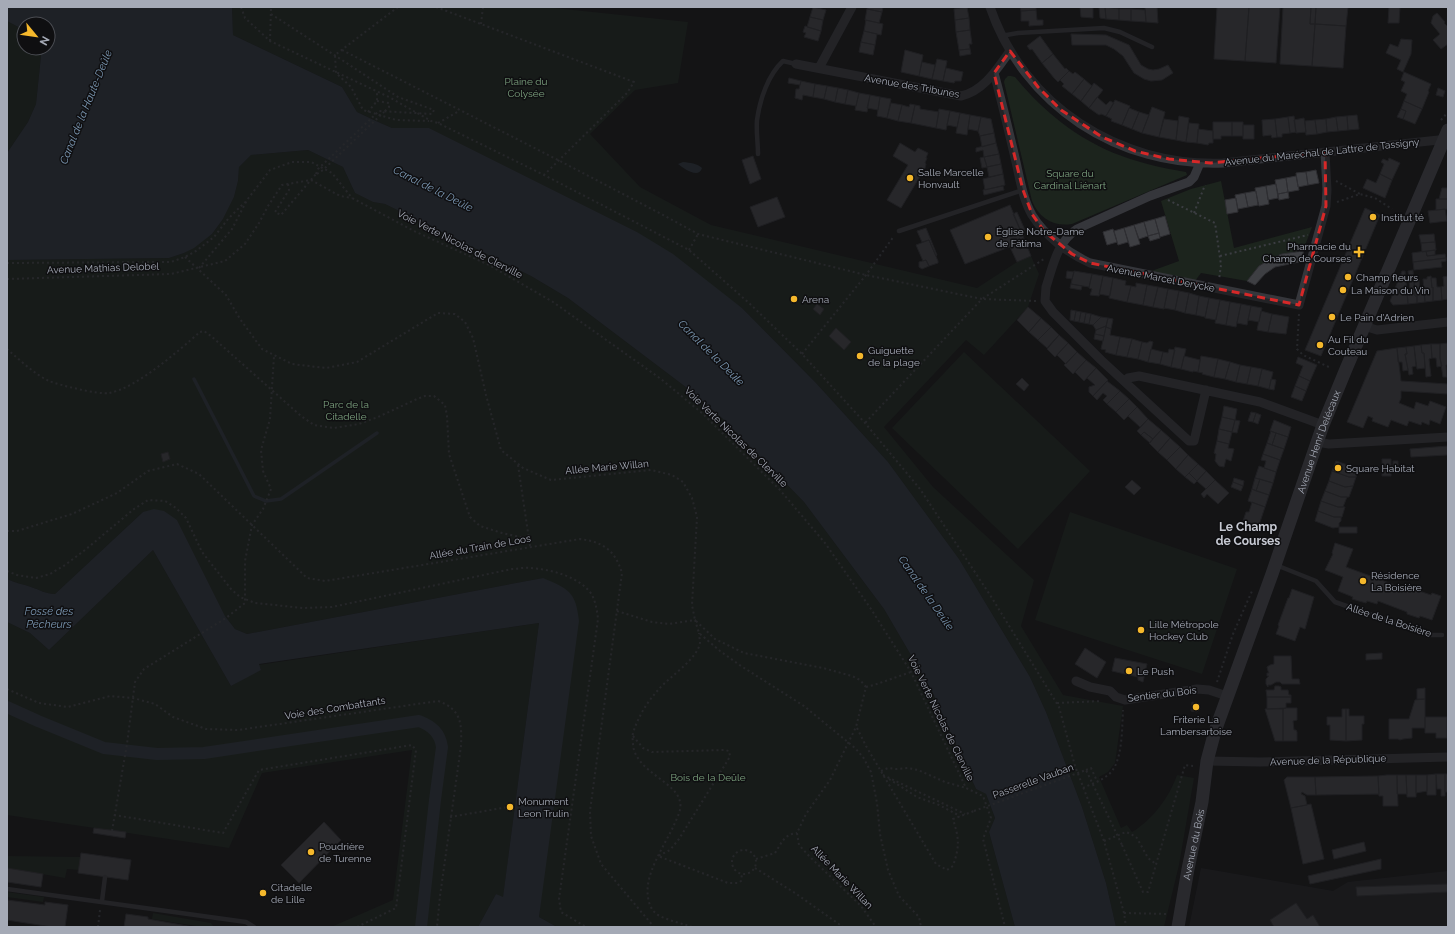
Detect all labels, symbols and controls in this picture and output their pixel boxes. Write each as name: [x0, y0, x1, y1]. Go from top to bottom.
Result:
north arrow: [16, 16, 56, 56]
text: N: [37, 34, 52, 47]
water label: Canal de la Haute-Deûle: [57, 48, 115, 166]
street label: Avenue des Tribunes: [864, 72, 961, 100]
park label: Plaine du Colysée: [505, 76, 548, 99]
street label: Avenue du Maréchal de Lattre de Tassigny: [1224, 136, 1421, 168]
water label: Canal de la Deûle: [391, 163, 475, 215]
place label: Salle Marcelle Honvault: [918, 167, 984, 190]
park label: Square du Cardinal Liénart: [1034, 168, 1107, 191]
marker: Salle Marcelle Honvault: [905, 173, 915, 183]
street label: Voie Verte Nicolas de Clerville: [396, 208, 524, 280]
marker: Institut té: [1368, 212, 1378, 222]
place label: Institut té: [1381, 212, 1424, 223]
place label: Église Notre-Dame de Fátima: [996, 226, 1084, 249]
marker: Église Notre-Dame de Fátima: [983, 232, 993, 242]
place label: Pharmacie du Champ de Courses: [1263, 241, 1351, 264]
marker: Pharmacie du Champ de Courses: [1354, 247, 1364, 257]
street label: Avenue Mathias Delobel: [47, 261, 160, 275]
street label: Avenue Marcel Derycke: [1106, 262, 1216, 294]
marker: Champ fleurs: [1343, 272, 1353, 282]
place label: Champ fleurs: [1356, 272, 1418, 283]
marker: La Maison du Vin: [1338, 285, 1348, 295]
place label: La Maison du Vin: [1351, 285, 1430, 296]
marker: Arena: [789, 294, 799, 304]
place label: Arena: [802, 294, 829, 305]
marker: Le Pain d'Adrien: [1327, 312, 1337, 322]
place label: Le Pain d'Adrien: [1340, 312, 1414, 323]
water label: Canal de la Deûle: [675, 317, 747, 389]
place label: Au Fil du Couteau: [1328, 334, 1368, 357]
marker: Au Fil du Couteau: [1315, 340, 1325, 350]
place label: Guiguette de la plage: [868, 345, 920, 368]
marker: Guiguette de la plage: [855, 351, 865, 361]
street label: Voie Verte Nicolas de Clerville: [682, 385, 790, 489]
street label: Avenue Henri Delécaux: [1295, 389, 1342, 494]
park label: Parc de la Citadelle: [323, 399, 369, 422]
street label: Allée Marie Willan: [565, 458, 649, 476]
marker: Square Habitat: [1333, 463, 1343, 473]
place label: Square Habitat: [1346, 463, 1415, 474]
district label: Le Champ de Courses: [1216, 520, 1280, 548]
street label: Allée du Train de Loos: [428, 533, 532, 561]
water label: Canal de la Deûle: [896, 553, 957, 633]
place label: Résidence La Boisière: [1371, 570, 1422, 593]
marker: Résidence La Boisière: [1358, 576, 1368, 586]
street label: Allée de la Boisière: [1345, 601, 1433, 639]
water label: Fossé des Pêcheurs: [25, 605, 73, 631]
place label: Lille Métropole Hockey Club: [1149, 619, 1219, 642]
marker: Lille Métropole Hockey Club: [1136, 625, 1146, 635]
street label: Voie Verte Nicolas de Clerville: [906, 653, 976, 783]
marker: Le Push: [1124, 666, 1134, 676]
place label: Le Push: [1137, 666, 1174, 677]
street label: Sentier du Bois: [1127, 684, 1197, 704]
street label: Voie des Combattants: [284, 695, 386, 721]
marker: Friterie La Lambersartoise: [1191, 702, 1201, 712]
place label: Friterie La Lambersartoise: [1160, 714, 1232, 737]
street label: Avenue de la République: [1270, 752, 1386, 768]
street label: Passerelle Vauban: [991, 761, 1075, 801]
park label: Bois de la Deûle: [670, 772, 746, 783]
place label: Monument Leon Trulin: [518, 796, 569, 819]
marker: Monument Leon Trulin: [505, 802, 515, 812]
street label: Avenue du Bois: [1181, 808, 1206, 881]
place label: Poudrière de Turenne: [319, 841, 371, 864]
street label: Allée Marie Willan: [809, 843, 875, 911]
marker: Poudrière de Turenne: [306, 847, 316, 857]
place label: Citadelle de Lille: [271, 882, 312, 905]
marker: Citadelle de Lille: [258, 888, 268, 898]

